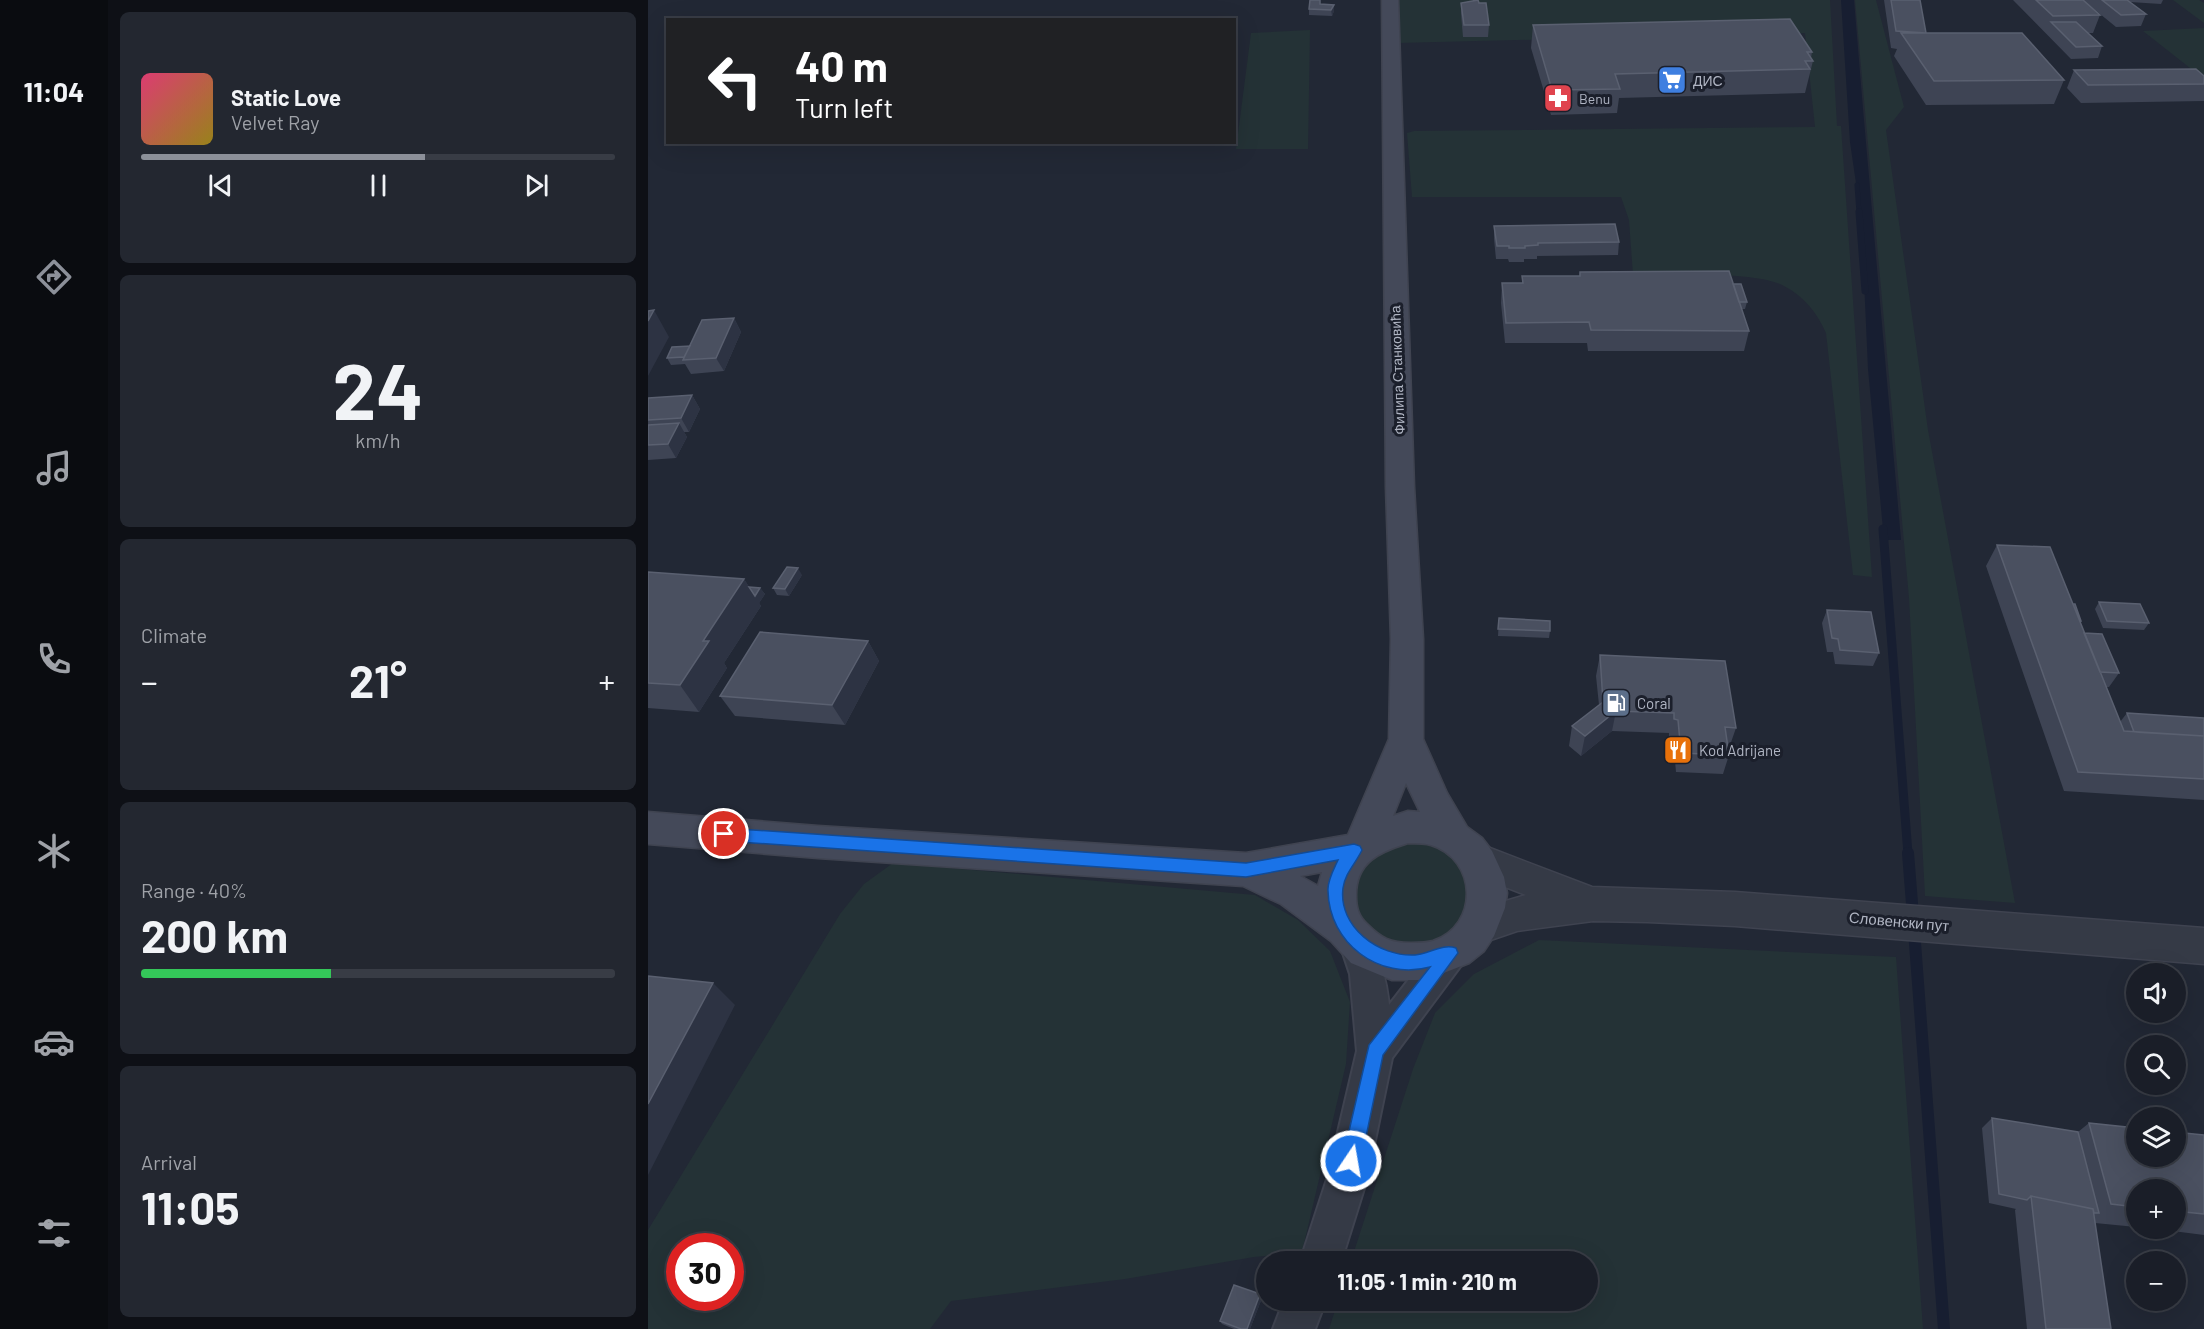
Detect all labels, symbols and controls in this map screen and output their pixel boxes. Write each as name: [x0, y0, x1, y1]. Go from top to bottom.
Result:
text: 40 m: [795, 40, 888, 90]
icon: left: [696, 42, 774, 120]
supermarket icon: ДИС: [1656, 64, 1688, 96]
place label: ДИС: [1693, 72, 1723, 89]
text: 11:04: [24, 75, 84, 107]
pharmacy icon: Benu: [1542, 82, 1574, 114]
text: Static Love: [231, 84, 341, 110]
place label: Benu: [1579, 90, 1610, 107]
text: Turn left: [795, 91, 893, 123]
text: Velvet Ray: [231, 110, 320, 134]
icon: previous: [204, 169, 237, 202]
icon: pause: [362, 169, 395, 202]
icon: next: [520, 169, 553, 202]
icon: directions: [33, 256, 75, 298]
street label: Филипа Станковића: [1386, 305, 1408, 435]
text: 24: [333, 342, 423, 436]
text: km/h: [355, 428, 401, 452]
icon: music: [33, 447, 75, 489]
text: Climate: [141, 623, 207, 647]
icon: phone: [33, 638, 75, 680]
text: 21°: [349, 653, 407, 707]
text: −: [141, 661, 158, 701]
text: +: [599, 661, 615, 701]
fuel station icon: Coral: [1600, 687, 1632, 719]
place label: Coral: [1637, 694, 1671, 712]
restaurant icon: Kod Adrijane: [1662, 734, 1694, 766]
place label: Kod Adrijane: [1699, 741, 1781, 759]
pin: [698, 808, 749, 859]
icon: arrive: [707, 817, 740, 850]
icon: climate: [33, 830, 75, 872]
text: Range · 40%: [141, 878, 247, 902]
text: 200 km: [141, 908, 288, 962]
street label: Словенски пут: [1848, 908, 1950, 934]
map controls: [2126, 963, 2186, 1311]
button: sound: [2126, 963, 2186, 1023]
icon: car: [33, 1021, 75, 1063]
button: search: [2126, 1035, 2186, 1095]
button: layers: [2126, 1107, 2186, 1167]
position arrow: [1319, 1129, 1383, 1193]
text: Arrival: [141, 1150, 197, 1174]
button: +: [2126, 1179, 2186, 1239]
text: 11:05: [141, 1180, 239, 1234]
icon: filters: [33, 1212, 75, 1254]
speed limit sign: 30: [666, 1233, 744, 1311]
button: −: [2126, 1251, 2186, 1311]
text: 11:05 · 1 min · 210 m: [1337, 1268, 1517, 1294]

